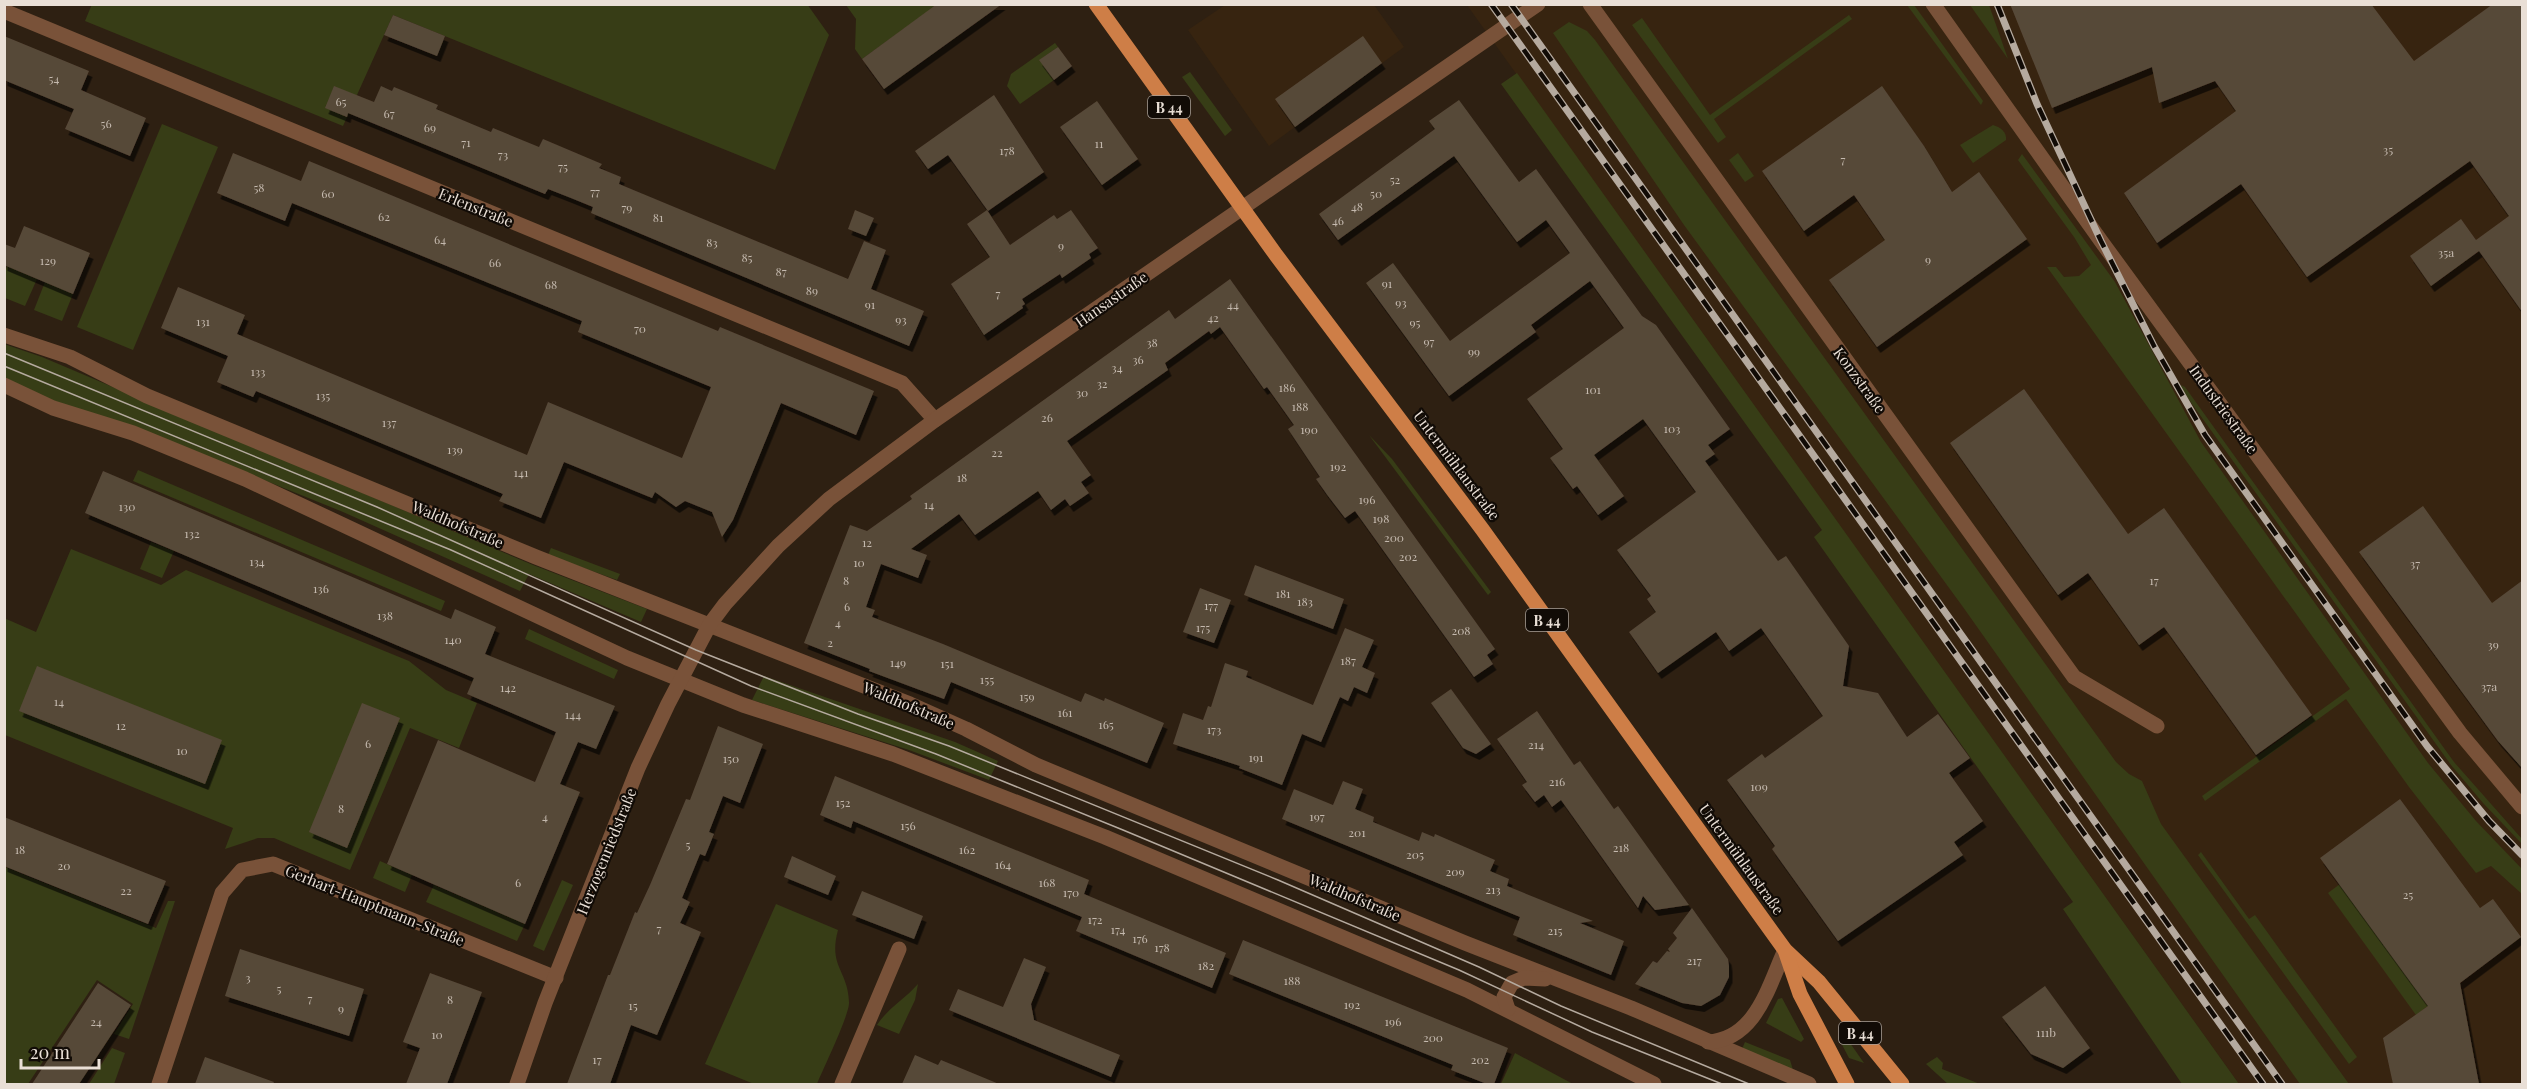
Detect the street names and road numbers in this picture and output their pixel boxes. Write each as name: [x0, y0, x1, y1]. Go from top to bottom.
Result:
road number: B 44: [1148, 96, 1190, 118]
street label: Erlenstraße: [436, 183, 516, 231]
street label: Hansastraße: [1071, 267, 1151, 331]
street label: Konzstraße: [1829, 343, 1891, 417]
street label: Industriestraße: [2185, 361, 2263, 457]
street label: Untermühlaustraße: [1409, 406, 1505, 524]
street label: Waldhofstraße: [408, 495, 507, 552]
road number: B 44: [1526, 609, 1568, 631]
street label: Waldhofstraße: [859, 676, 958, 733]
street label: Herzogenriedstraße: [571, 785, 641, 917]
street label: Untermühlaustraße: [1695, 800, 1789, 918]
street label: Gerhart-Hauptmann-Straße: [282, 860, 468, 950]
street label: Waldhofstraße: [1305, 868, 1404, 925]
road number: B 44: [1839, 1022, 1881, 1044]

